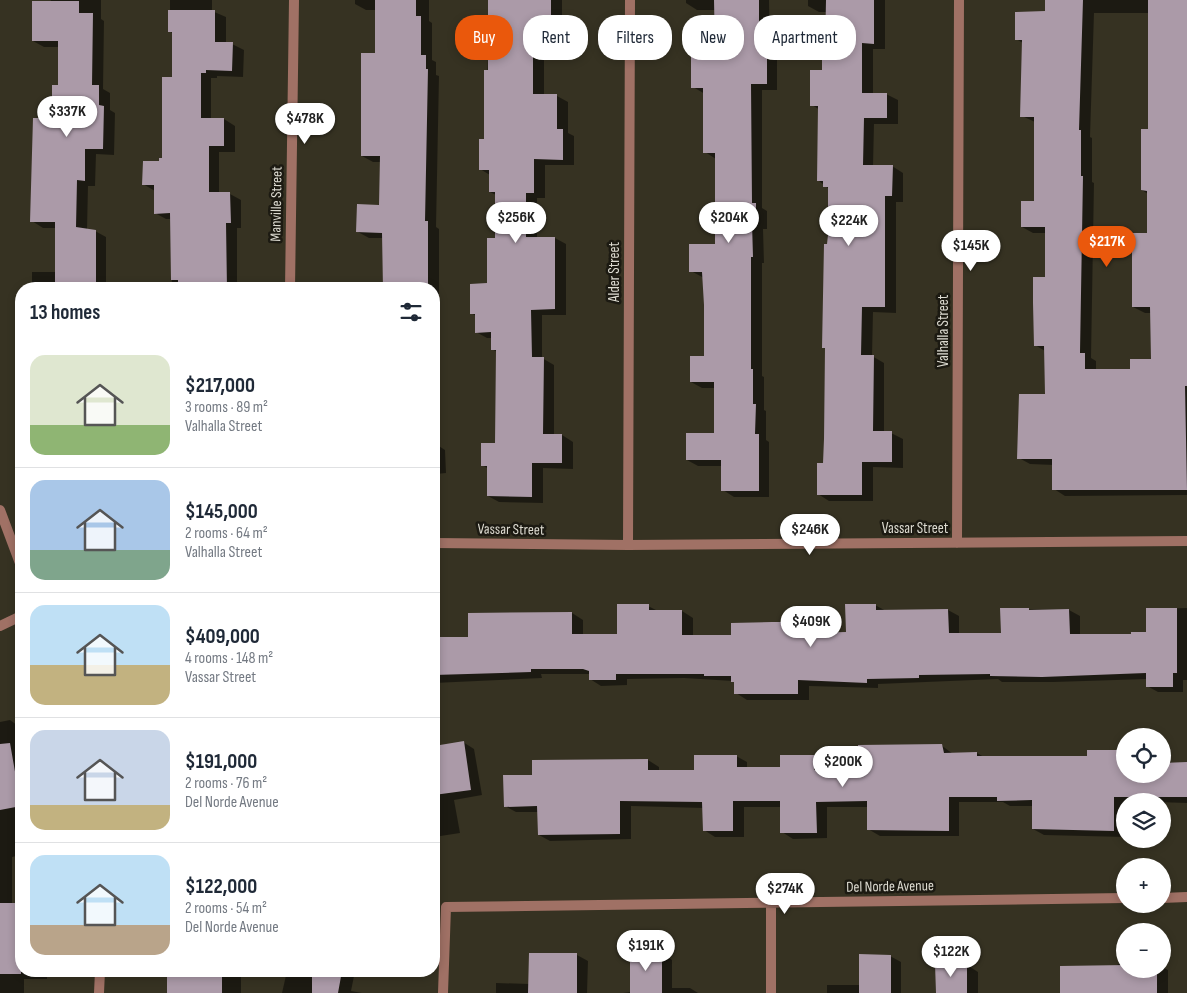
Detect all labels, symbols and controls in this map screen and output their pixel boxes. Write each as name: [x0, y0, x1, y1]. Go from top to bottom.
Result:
chip: Buy: [455, 15, 513, 60]
chip: Rent: [523, 15, 588, 60]
chip: Filters: [598, 15, 672, 60]
chip: New: [682, 15, 744, 60]
chip: Apartment: [754, 15, 856, 60]
pin: $337K: [32, 96, 102, 138]
text: $337K: [48, 102, 86, 121]
pin: $478K: [270, 102, 340, 145]
text: $478K: [286, 109, 324, 128]
street label: Manville Street: [266, 166, 287, 242]
pin: $256K: [481, 202, 551, 244]
pin: $204K: [694, 202, 764, 244]
pin: $224K: [814, 204, 884, 247]
text: $256K: [497, 208, 535, 227]
text: $204K: [710, 208, 748, 227]
text: $224K: [830, 211, 868, 230]
pin: $217K: [1072, 226, 1142, 268]
pin: $145K: [936, 230, 1006, 272]
text: $217K: [1089, 232, 1125, 251]
text: $145K: [953, 236, 989, 255]
street label: Alder Street: [605, 242, 624, 303]
street label: Valhalla Street: [934, 294, 953, 367]
icon: filters: [397, 298, 425, 326]
text: 13 homes: [30, 300, 100, 325]
text: $217,000: [185, 373, 255, 398]
icon: home: [70, 375, 130, 435]
text: 3 rooms · 89 m²: [185, 398, 268, 417]
text: Valhalla Street: [185, 417, 262, 436]
text: $145,000: [185, 499, 258, 524]
icon: home: [70, 500, 130, 560]
pin: $246K: [775, 514, 845, 556]
street label: Vassar Street: [477, 519, 545, 540]
street label: Vassar Street: [882, 519, 949, 538]
text: $246K: [791, 520, 829, 539]
text: 2 rooms · 64 m²: [185, 524, 268, 543]
text: Valhalla Street: [185, 543, 262, 562]
pin: $409K: [776, 606, 846, 648]
text: $409K: [792, 612, 830, 631]
text: $409,000: [185, 624, 260, 649]
icon: home: [70, 625, 130, 685]
text: 4 rooms · 148 m²: [185, 649, 273, 668]
text: Vassar Street: [185, 668, 256, 687]
map controls: [1116, 728, 1171, 978]
button: locate: [1116, 728, 1171, 783]
pin: $200K: [808, 746, 878, 788]
text: $191,000: [185, 749, 257, 774]
icon: home: [70, 750, 130, 810]
text: $200K: [824, 752, 862, 771]
text: 2 rooms · 76 m²: [185, 774, 267, 793]
text: Del Norde Avenue: [185, 793, 279, 812]
button: layers: [1116, 793, 1171, 848]
button: +: [1116, 858, 1171, 913]
pin: $274K: [750, 872, 820, 915]
text: $122,000: [185, 874, 257, 899]
icon: home: [70, 875, 130, 935]
street label: Del Norde Avenue: [846, 876, 934, 897]
text: $274K: [767, 879, 803, 898]
text: 2 rooms · 54 m²: [185, 899, 267, 918]
text: Del Norde Avenue: [185, 918, 279, 937]
button: −: [1116, 923, 1171, 978]
pin: $191K: [611, 930, 681, 972]
text: $191K: [628, 936, 664, 955]
pin: $122K: [916, 936, 986, 978]
text: $122K: [933, 942, 969, 961]

